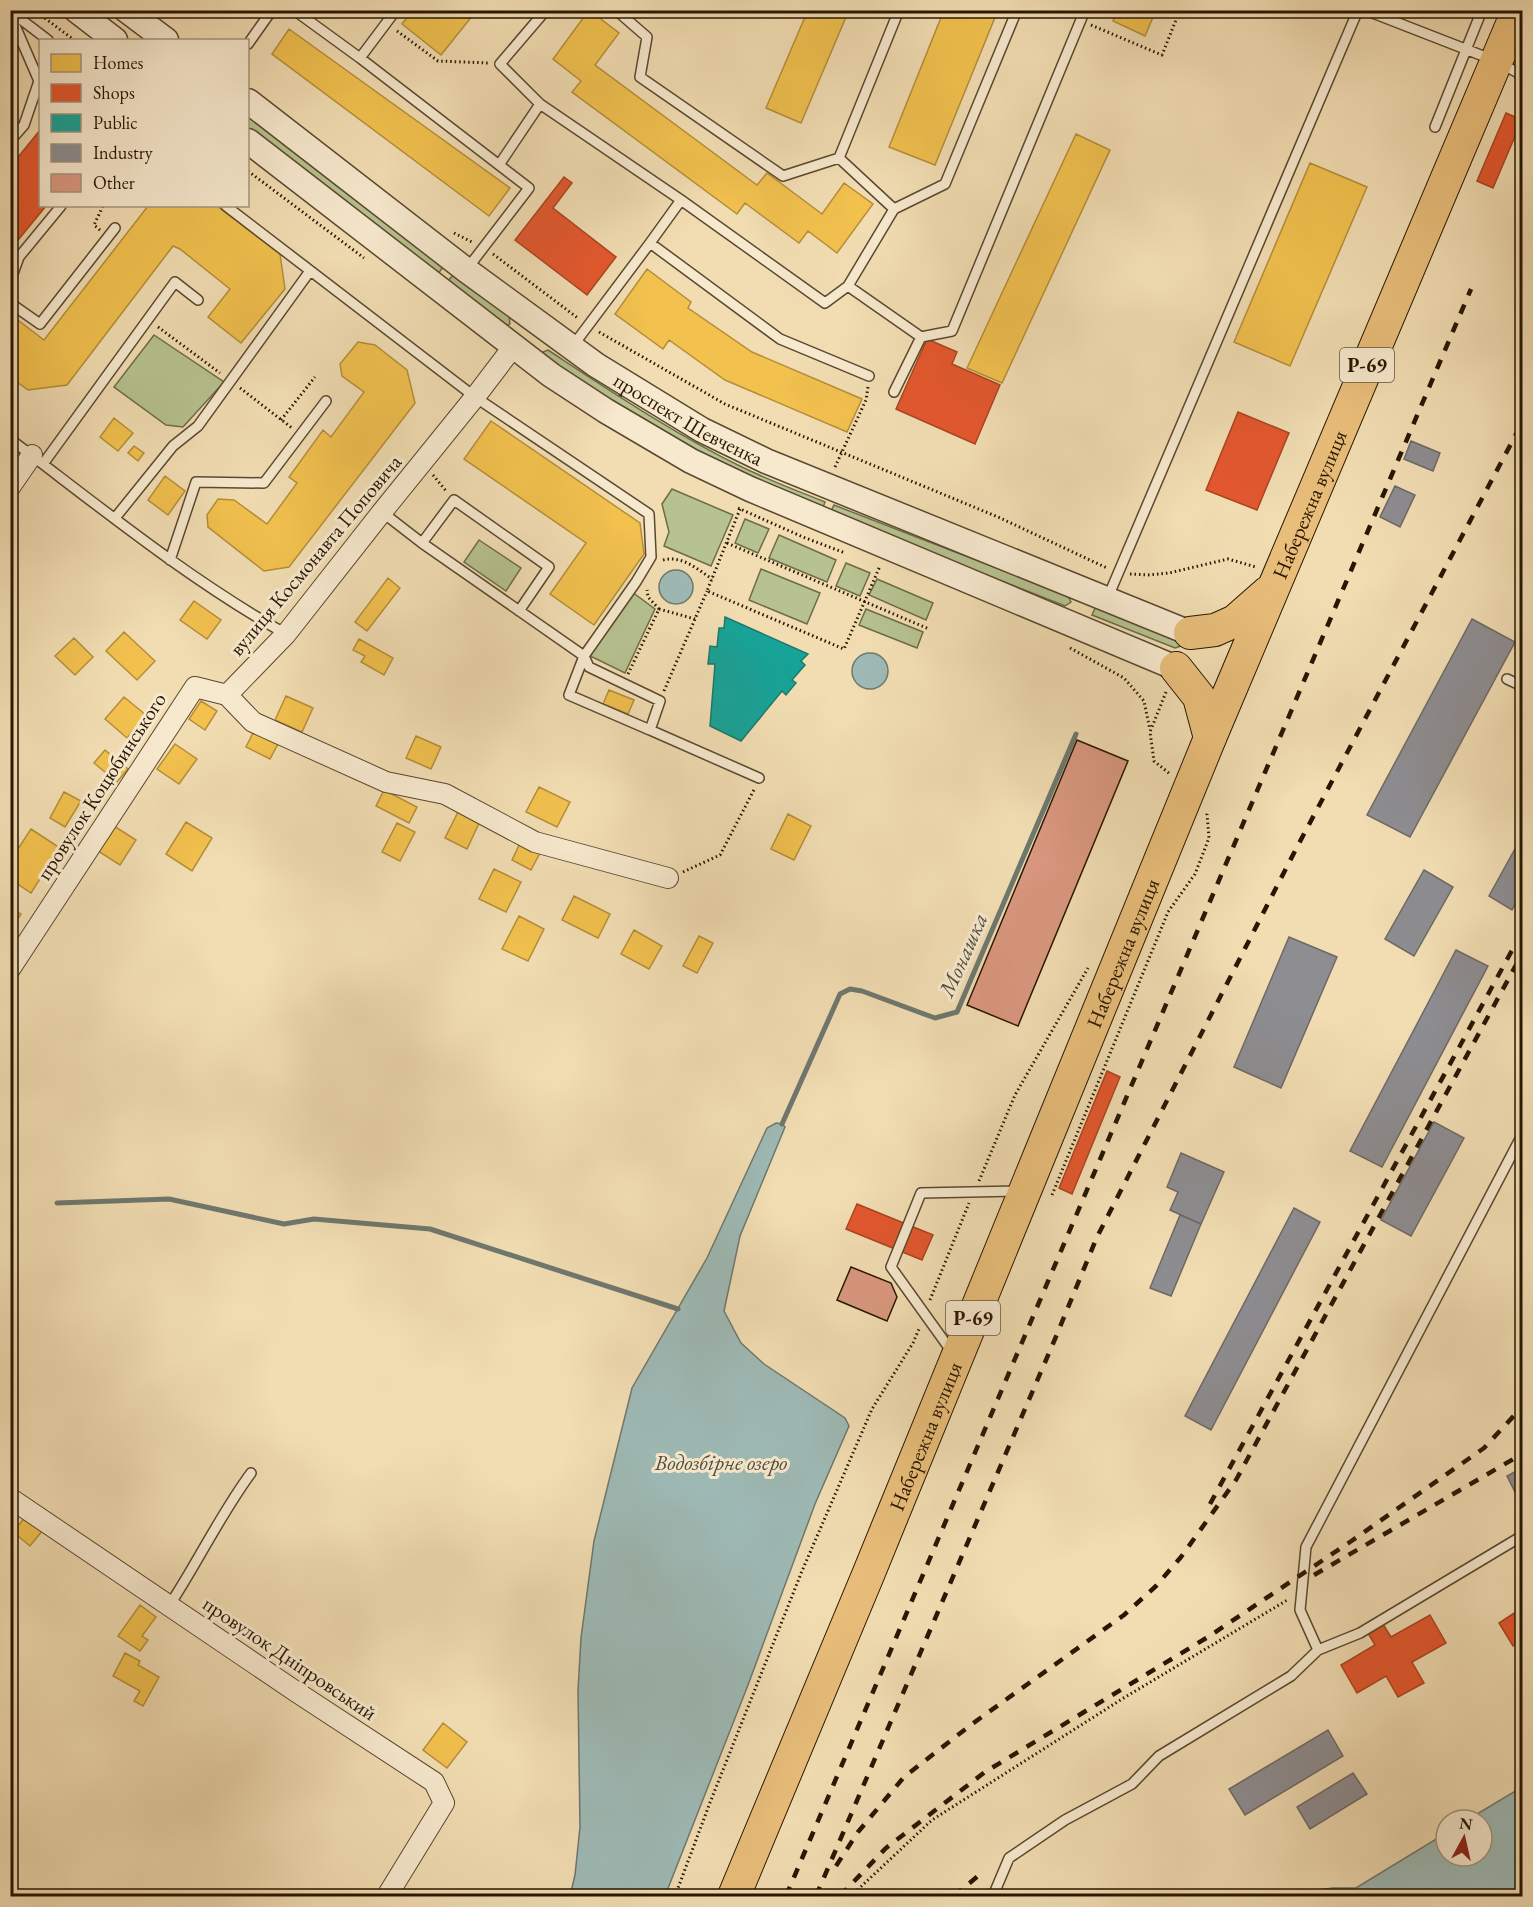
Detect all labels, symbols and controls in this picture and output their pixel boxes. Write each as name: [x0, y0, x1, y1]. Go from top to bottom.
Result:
legend: [39, 39, 249, 207]
text: Homes: [93, 51, 144, 74]
text: Shops: [93, 81, 135, 104]
text: Public: [93, 111, 137, 134]
text: Industry: [93, 141, 153, 164]
text: Other: [93, 171, 135, 194]
road number: Р-69: [1340, 348, 1394, 382]
street label: проспект Шевченка: [609, 366, 768, 471]
street label: Набережна вулиця: [1266, 426, 1352, 583]
street label: вулиця Космонавта Поповича: [223, 448, 408, 661]
street label: провулок Коцюбинського: [30, 687, 172, 885]
street label: Набережна вулиця: [1080, 874, 1165, 1031]
water label: Монашка: [931, 909, 994, 1003]
road number: Р-69: [946, 1301, 1000, 1335]
street label: Набережна вулиця: [882, 1357, 967, 1515]
water label: Водозбірне озеро: [654, 1448, 787, 1477]
street label: провулок Дніпровський: [198, 1590, 382, 1726]
north arrow: [1434, 1808, 1494, 1868]
text: N: [1458, 1812, 1474, 1835]

